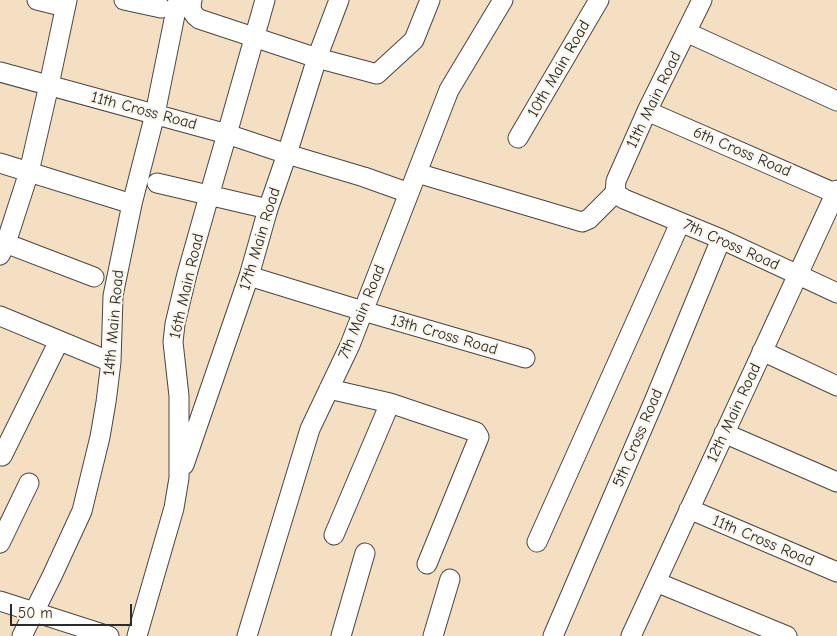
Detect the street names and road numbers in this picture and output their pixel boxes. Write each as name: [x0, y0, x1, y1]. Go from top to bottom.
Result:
street label: 10th Main Road: [524, 17, 594, 121]
street label: 11th Main Road: [622, 49, 686, 151]
street label: 11th Cross Road: [89, 88, 199, 134]
street label: 6th Cross Road: [690, 123, 794, 181]
street label: 17th Main Road: [235, 185, 285, 293]
street label: 7th Cross Road: [680, 215, 782, 275]
street label: 16th Main Road: [166, 231, 208, 341]
street label: 7th Main Road: [334, 262, 390, 362]
street label: 14th Main Road: [100, 269, 128, 377]
street label: 13th Cross Road: [388, 311, 500, 359]
street label: 12th Main Road: [703, 360, 765, 466]
street label: 5th Cross Road: [609, 386, 667, 490]
street label: 11th Cross Road: [709, 511, 817, 571]

